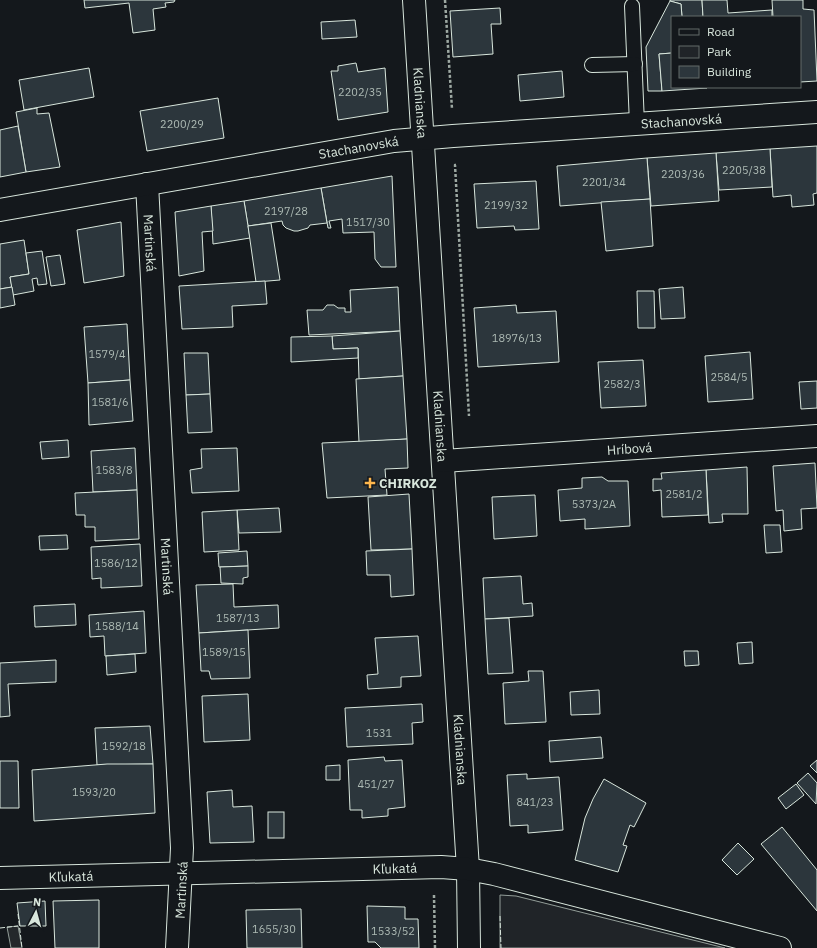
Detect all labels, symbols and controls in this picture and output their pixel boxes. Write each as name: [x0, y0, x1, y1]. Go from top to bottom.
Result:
legend: [671, 16, 801, 88]
text: Road: [707, 24, 735, 39]
text: Park: [707, 44, 732, 59]
text: Building: [707, 64, 752, 79]
street label: Kladnianska: [409, 67, 431, 139]
house number: 2202/35: [338, 85, 382, 99]
street label: Stachanovská: [640, 110, 722, 133]
house number: 2200/29: [160, 117, 204, 131]
street label: Stachanovská: [317, 133, 399, 163]
house number: 2205/38: [722, 163, 766, 177]
house number: 2203/36: [661, 167, 705, 181]
house number: 2201/34: [582, 175, 626, 189]
house number: 2199/32: [484, 198, 528, 212]
house number: 2197/28: [264, 204, 308, 218]
street label: Martinská: [140, 214, 160, 272]
house number: 1517/30: [346, 215, 390, 229]
house number: 18976/13: [492, 331, 542, 345]
house number: 1579/4: [88, 347, 126, 361]
house number: 2584/5: [710, 370, 748, 384]
house number: 2582/3: [603, 377, 641, 391]
street label: Kladnianska: [429, 390, 451, 462]
house number: 1581/6: [91, 395, 129, 409]
street label: Hríbová: [606, 439, 653, 459]
house number: 1583/8: [95, 463, 133, 477]
place label: CHIRKOZ: [379, 475, 437, 492]
marker: CHIRKOZ: [364, 477, 376, 489]
house number: 2581/2: [665, 487, 703, 501]
house number: 5373/2A: [572, 497, 616, 511]
street label: Martinská: [157, 537, 177, 596]
house number: 1586/12: [94, 556, 138, 570]
house number: 1587/13: [216, 611, 260, 625]
house number: 1588/14: [95, 619, 139, 633]
house number: 1589/15: [202, 645, 246, 659]
street label: Kladnianska: [449, 713, 471, 786]
house number: 1531: [366, 726, 393, 740]
house number: 1592/18: [102, 739, 146, 753]
house number: 451/27: [357, 777, 395, 791]
house number: 1593/20: [72, 785, 116, 799]
house number: 841/23: [516, 795, 554, 809]
street label: Kľukatá: [372, 860, 417, 878]
street label: Martinská: [172, 861, 191, 919]
street label: Kľukatá: [49, 868, 93, 886]
north arrow: [16, 892, 56, 932]
text: N: [32, 895, 42, 909]
house number: 1655/30: [252, 922, 296, 936]
house number: 1533/52: [371, 924, 415, 938]

